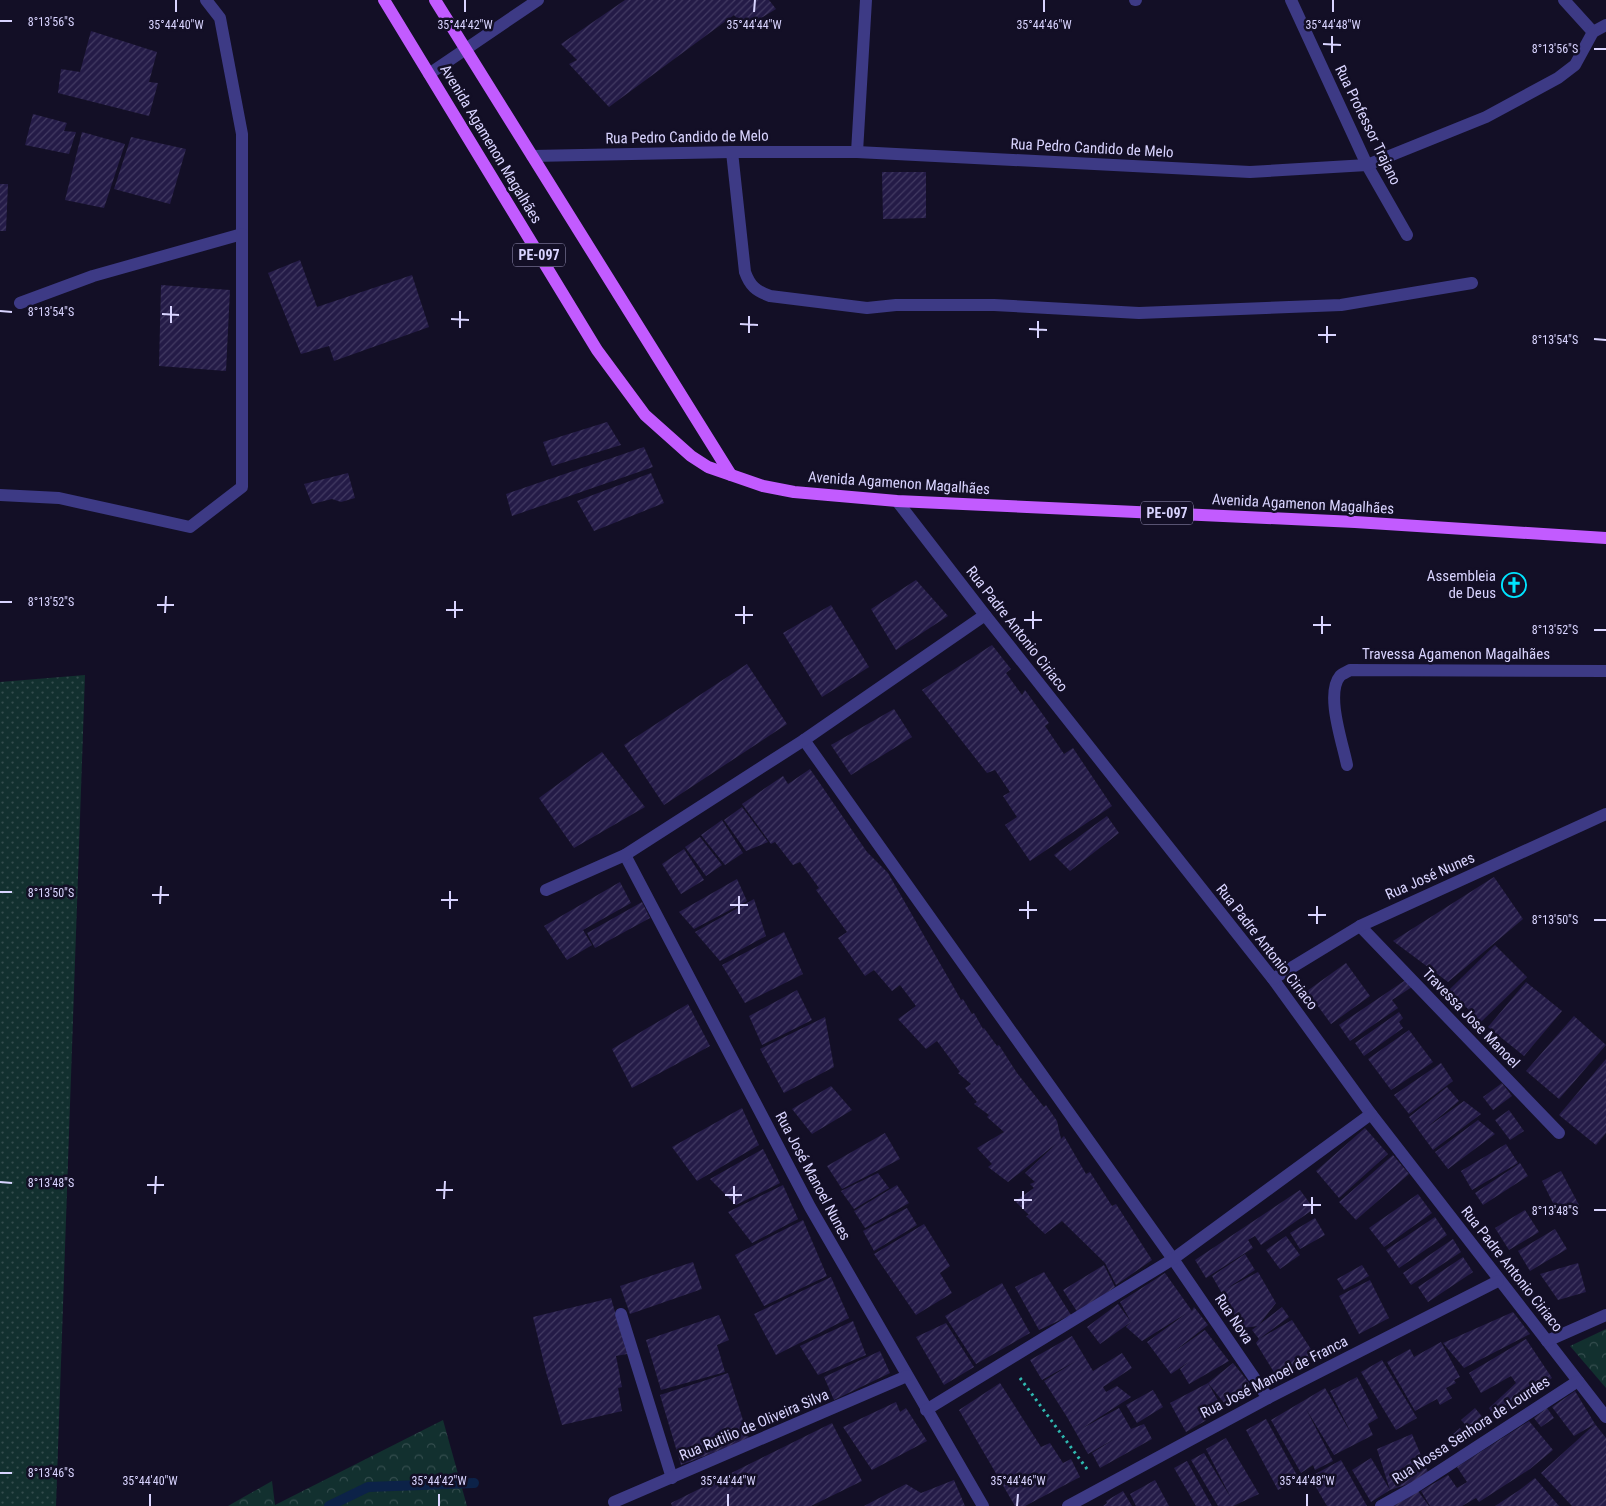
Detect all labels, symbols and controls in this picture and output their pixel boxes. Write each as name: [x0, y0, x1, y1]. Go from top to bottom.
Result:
text: 8°13'56"S: [28, 15, 74, 29]
text: 35°44'40"W: [148, 18, 204, 32]
text: 35°44'42"W: [437, 18, 493, 32]
text: 35°44'44"W: [726, 18, 782, 32]
text: 35°44'46"W: [1016, 18, 1072, 32]
text: 35°44'48"W: [1305, 18, 1361, 32]
text: 8°13'56"S: [1532, 42, 1578, 56]
street label: Avenida Agamenon Magalhães: [436, 61, 546, 227]
street label: Rua Professor Trajano: [1331, 62, 1405, 188]
street label: Rua Pedro Candido de Melo: [605, 127, 769, 147]
street label: Rua Pedro Candido de Melo: [1010, 135, 1174, 161]
road number: PE-097: [513, 244, 565, 266]
text: 8°13'54"S: [28, 305, 74, 319]
text: 8°13'54"S: [1532, 333, 1578, 347]
street label: Avenida Agamenon Magalhães: [807, 468, 991, 498]
street label: Avenida Agamenon Magalhães: [1211, 490, 1395, 518]
road number: PE-097: [1141, 502, 1193, 524]
street label: Rua Padre Antonio Ciriaco: [962, 563, 1072, 695]
place label: Assembleia de Deus: [1427, 567, 1496, 602]
church icon: Assembleia de Deus: [1501, 572, 1527, 598]
text: 8°13'52"S: [28, 595, 74, 609]
text: 8°13'52"S: [1532, 623, 1578, 637]
street label: Travessa Agamenon Magalhães: [1362, 645, 1550, 663]
street label: Rua José Nunes: [1383, 848, 1477, 904]
street label: Rua Padre Antonio Ciriaco: [1212, 881, 1322, 1013]
text: 8°13'50"S: [28, 886, 74, 900]
text: 8°13'50"S: [1532, 913, 1578, 927]
street label: Travessa Jose Manoel: [1419, 964, 1523, 1072]
street label: Rua José Manoel Nunes: [772, 1109, 855, 1243]
text: 8°13'48"S: [28, 1176, 74, 1190]
street label: Rua Padre Antonio Ciriaco: [1457, 1203, 1567, 1335]
text: 8°13'48"S: [1532, 1204, 1578, 1218]
street label: Rua Nova: [1211, 1291, 1257, 1347]
street label: Rua José Manoel de Franca: [1197, 1332, 1351, 1422]
street label: Rua Nossa Senhora de Lourdes: [1389, 1372, 1553, 1488]
street label: Rua Rutilio de Oliveira Silva: [677, 1385, 831, 1465]
text: 8°13'46"S: [28, 1466, 74, 1480]
text: 35°44'40"W: [122, 1474, 178, 1488]
text: 35°44'42"W: [411, 1474, 467, 1488]
text: 35°44'44"W: [700, 1474, 756, 1488]
text: 35°44'46"W: [990, 1474, 1046, 1488]
text: 35°44'48"W: [1279, 1474, 1335, 1488]

